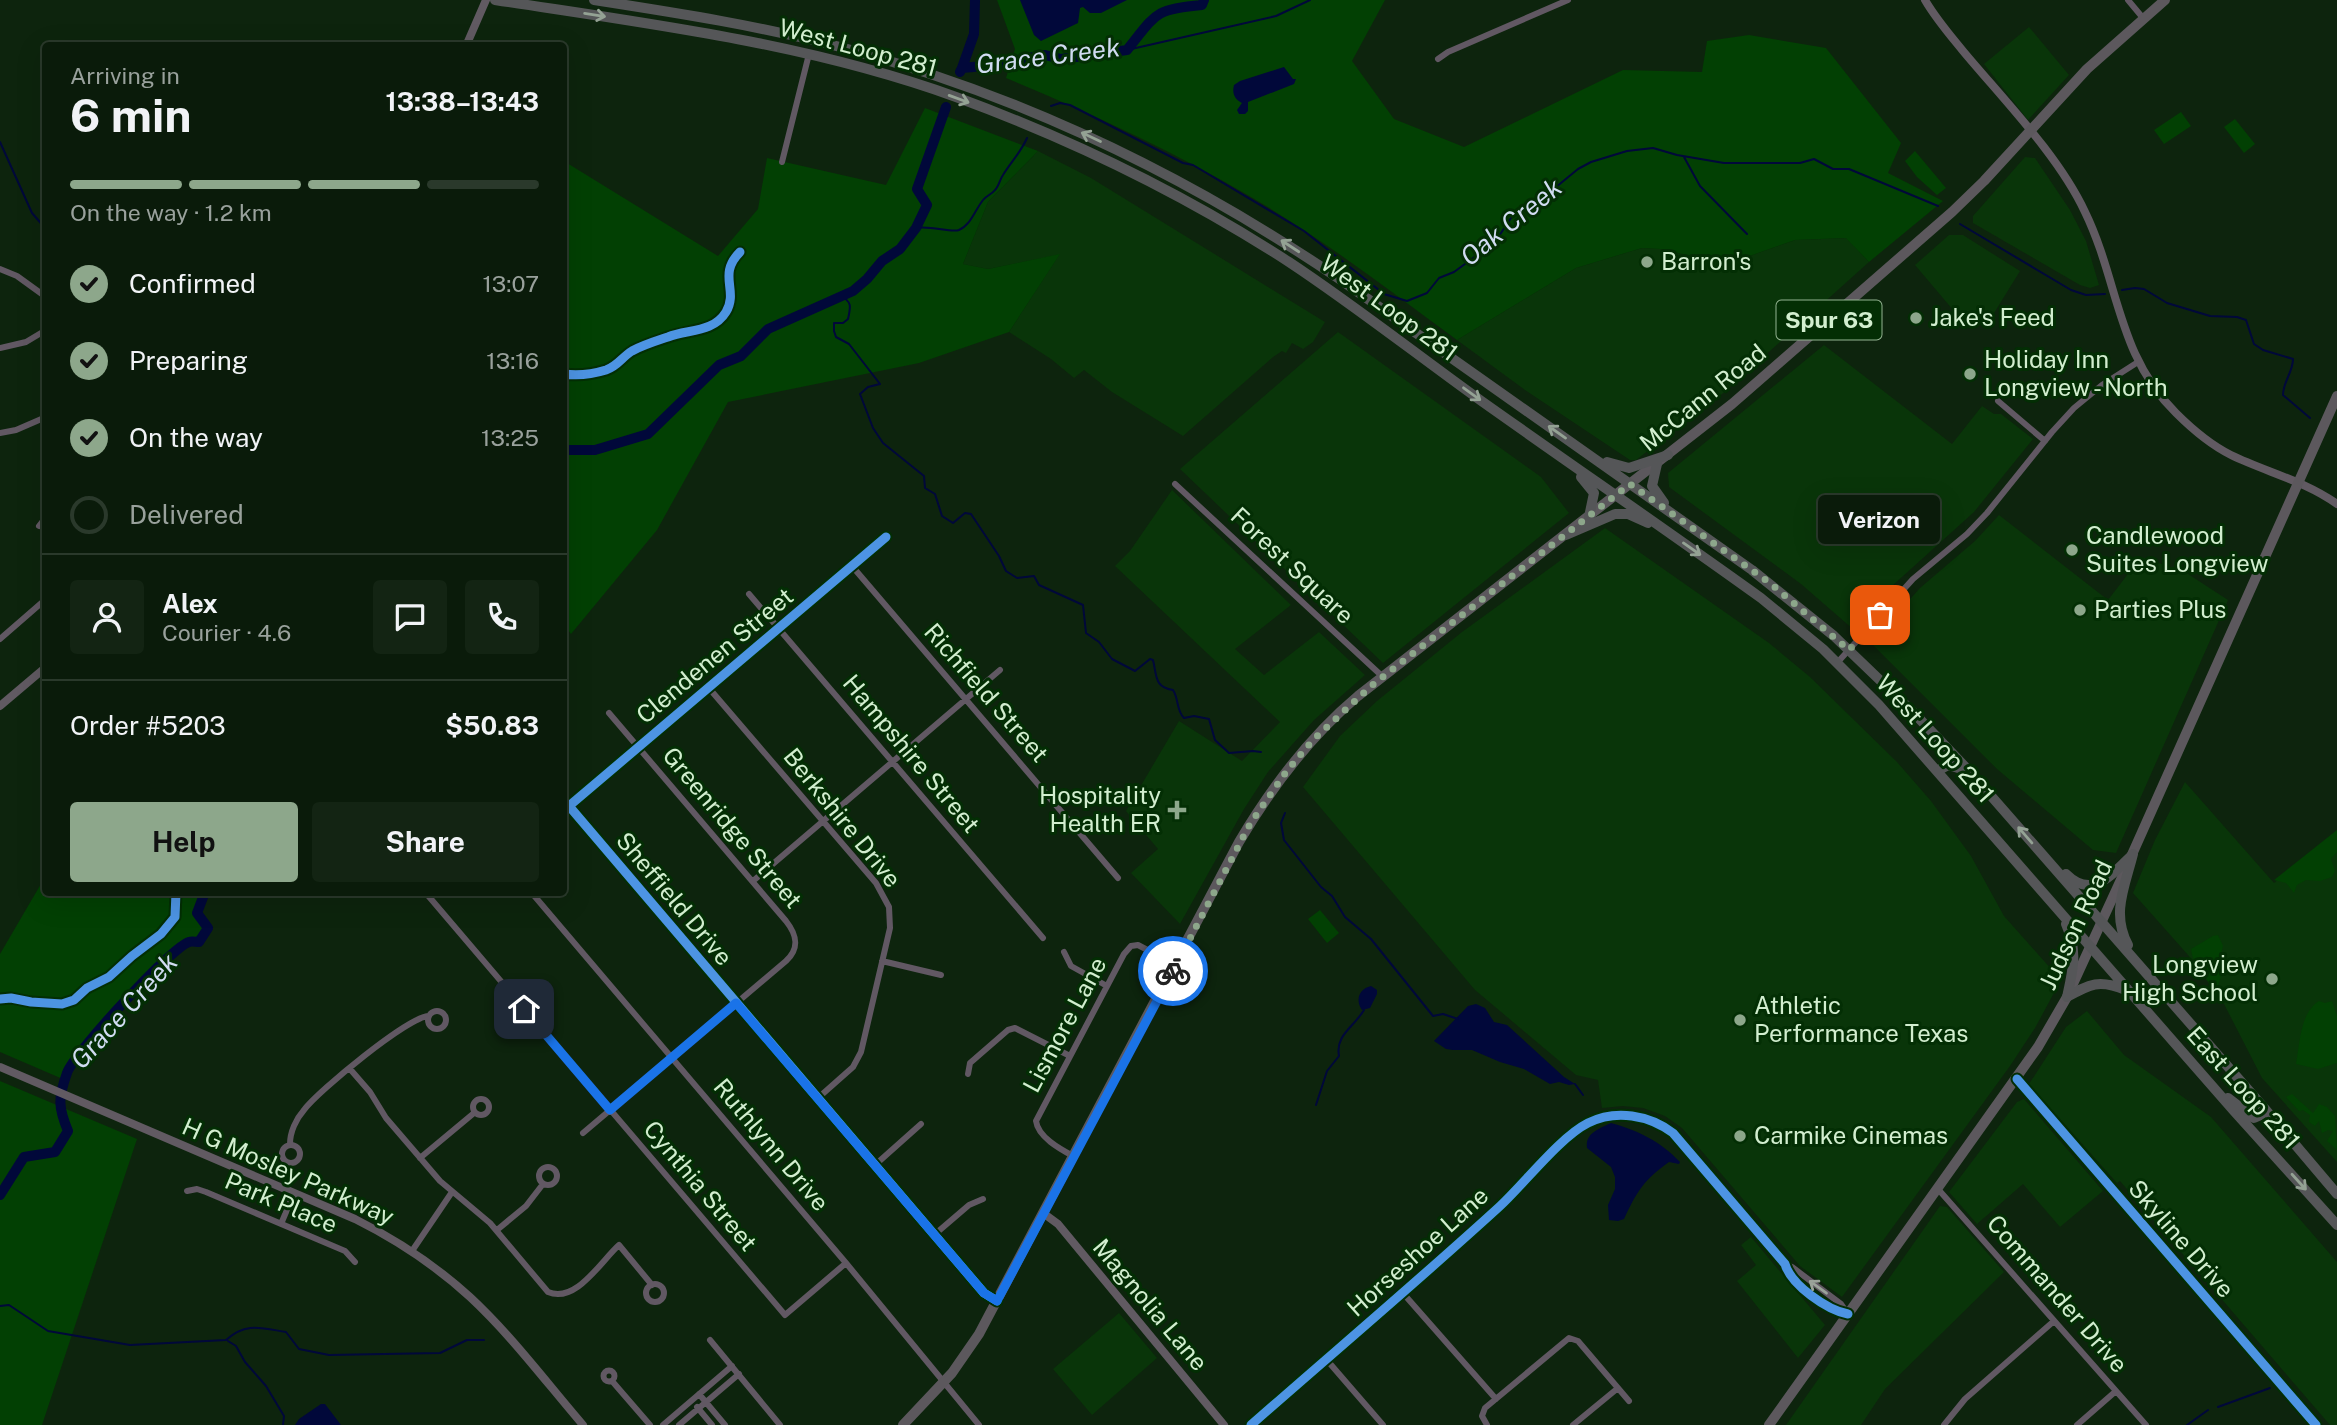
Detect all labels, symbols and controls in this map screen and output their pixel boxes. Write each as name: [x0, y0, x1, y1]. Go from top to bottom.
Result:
one-way arrow: [583, 9, 606, 22]
street label: West Loop 281: [776, 12, 940, 82]
water label: Grace Creek: [974, 31, 1122, 80]
text: Arriving in: [70, 62, 180, 89]
text: 13:38–13:43: [386, 86, 539, 117]
text: 6 min: [70, 88, 192, 142]
one-way arrow: [948, 93, 970, 106]
one-way arrow: [1081, 130, 1102, 143]
water label: Oak Creek: [1454, 171, 1568, 272]
text: On the way · 1.2 km: [70, 199, 272, 226]
one-way arrow: [1281, 239, 1300, 253]
place label: Barron's: [1661, 247, 1751, 275]
street label: West Loop 281: [1316, 248, 1464, 366]
marker: Barron's: [1639, 254, 1655, 270]
icon: check: [70, 265, 108, 303]
text: Confirmed: [129, 268, 256, 299]
text: 13:07: [482, 270, 539, 297]
road number: Spur 63: [1776, 300, 1882, 340]
place label: Jake's Feed: [1930, 303, 2055, 331]
marker: Jake's Feed: [1908, 310, 1924, 326]
street label: McCann Road: [1634, 338, 1771, 457]
icon: check: [70, 342, 108, 380]
text: Preparing: [129, 345, 248, 376]
place label: Holiday Inn Longview - North: [1984, 345, 2168, 401]
text: 13:16: [486, 347, 539, 374]
marker: Holiday Inn Longview - North: [1962, 366, 1978, 382]
one-way arrow: [1463, 386, 1482, 401]
icon: check: [70, 419, 108, 457]
text: On the way: [129, 422, 263, 453]
text: 13:25: [481, 424, 539, 451]
one-way arrow: [1548, 425, 1567, 439]
callout: Verizon: [1819, 496, 1941, 545]
text: Delivered: [129, 499, 244, 530]
street label: Forest Square: [1226, 501, 1360, 629]
text: Verizon: [1838, 506, 1920, 533]
place label: Candlewood Suites Longview: [2086, 521, 2269, 577]
one-way arrow: [1682, 542, 1701, 556]
marker: Candlewood Suites Longview: [2064, 542, 2080, 558]
button: person: [70, 580, 144, 654]
button: chat: [373, 580, 447, 654]
button: phone: [465, 580, 539, 654]
street label: Clendenen Street: [630, 582, 798, 729]
pin: [1850, 585, 1910, 645]
text: Alex: [162, 588, 218, 619]
place label: Parties Plus: [2094, 595, 2226, 623]
icon: bag: [1861, 596, 1899, 634]
marker: Parties Plus: [2072, 602, 2088, 618]
street label: Richfield Street: [919, 617, 1054, 767]
text: Courier · 4.6: [162, 619, 291, 646]
street label: Hampshire Street: [838, 669, 986, 838]
street label: West Loop 281: [1871, 669, 2001, 808]
text: Order #5203: [70, 710, 226, 741]
text: $50.83: [445, 710, 539, 741]
street label: Greenridge Street: [657, 741, 808, 913]
street label: Berkshire Drive: [778, 742, 907, 892]
place label: Hospitality Health ER: [1039, 781, 1161, 837]
marker: Hospitality Health ER: [1167, 800, 1187, 820]
button: Help: [70, 802, 298, 882]
button: Share: [312, 802, 539, 882]
street label: Sheffield Drive: [611, 826, 739, 971]
one-way arrow: [2016, 827, 2033, 844]
street label: Judson Road: [2033, 855, 2117, 994]
courier: [1138, 936, 1208, 1006]
water label: Grace Creek: [64, 947, 184, 1075]
place label: Longview High School: [2122, 950, 2258, 1006]
street label: Lismore Lane: [1017, 952, 1111, 1097]
icon: bike: [1154, 952, 1192, 990]
marker: Longview High School: [2264, 971, 2280, 987]
pin: [494, 979, 554, 1039]
icon: home: [505, 990, 543, 1028]
place label: Athletic Performance Texas: [1754, 991, 1968, 1047]
marker: Athletic Performance Texas: [1732, 1012, 1748, 1028]
street label: East Loop 281: [2181, 1020, 2306, 1154]
street label: Ruthlynn Drive: [708, 1073, 835, 1216]
street label: H G Mosley Parkway: [178, 1112, 399, 1230]
street label: Cynthia Street: [638, 1115, 763, 1256]
place label: Carmike Cinemas: [1754, 1121, 1948, 1149]
marker: Carmike Cinemas: [1732, 1128, 1748, 1144]
street label: Park Place: [221, 1166, 342, 1238]
one-way arrow: [2290, 1173, 2307, 1190]
street label: Skyline Drive: [2123, 1174, 2240, 1303]
street label: Horseshoe Lane: [1341, 1181, 1493, 1322]
street label: Commander Drive: [1982, 1209, 2134, 1378]
street label: Magnolia Lane: [1088, 1233, 1214, 1376]
one-way arrow: [1809, 1280, 1828, 1294]

